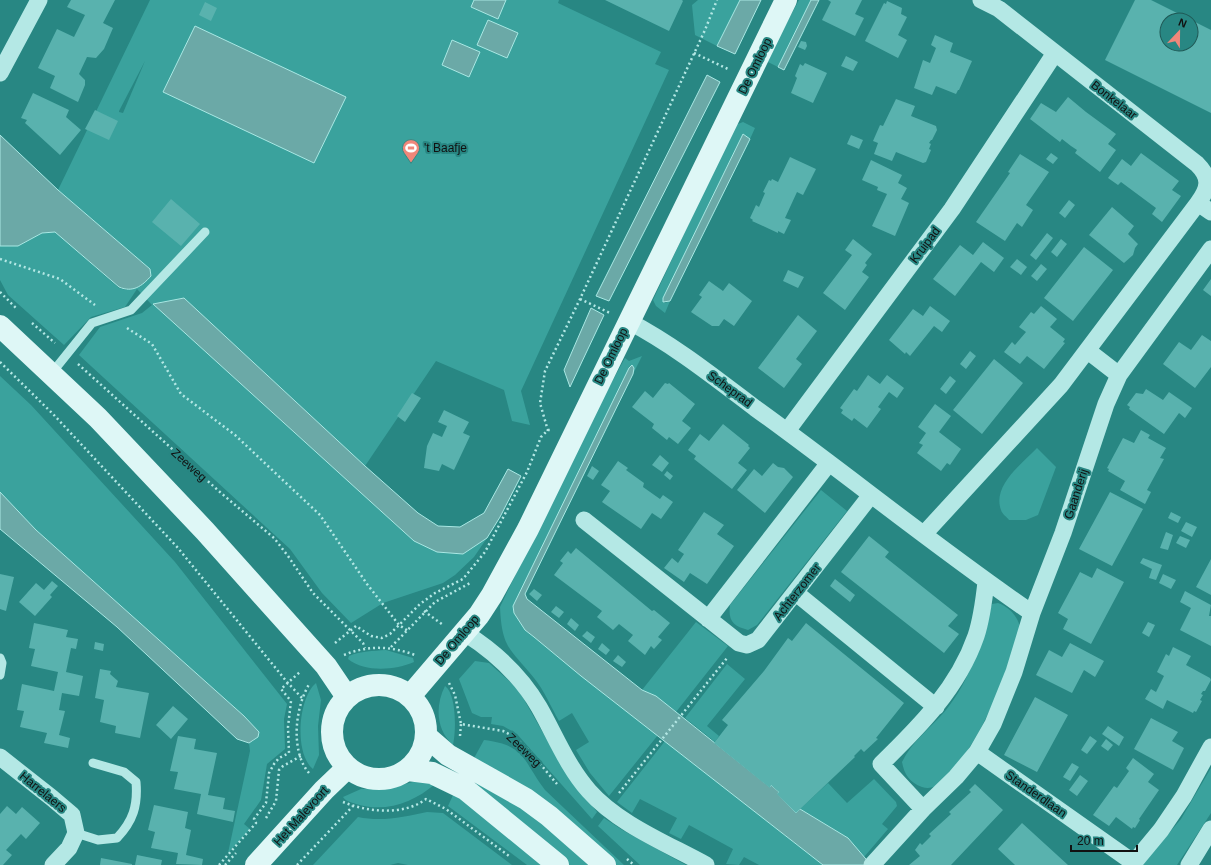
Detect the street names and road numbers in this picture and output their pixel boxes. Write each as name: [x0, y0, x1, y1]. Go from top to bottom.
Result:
street label: De Omloop: [735, 35, 775, 96]
street label: Bonkelaar: [1088, 78, 1140, 122]
street label: Kruipad: [907, 224, 943, 266]
street label: De Omloop: [591, 325, 631, 386]
street label: Scheprad: [705, 368, 755, 410]
street label: Zeeweg: [168, 446, 210, 484]
street label: Gaanderij: [1061, 467, 1091, 521]
street label: Achterzomer: [771, 561, 823, 623]
street label: De Omloop: [432, 612, 482, 668]
street label: Zeeweg: [504, 730, 544, 770]
street label: Standerdlaan: [1003, 768, 1069, 820]
street label: Harrelaers: [17, 769, 69, 815]
street label: Het Malevoort: [271, 783, 332, 848]

